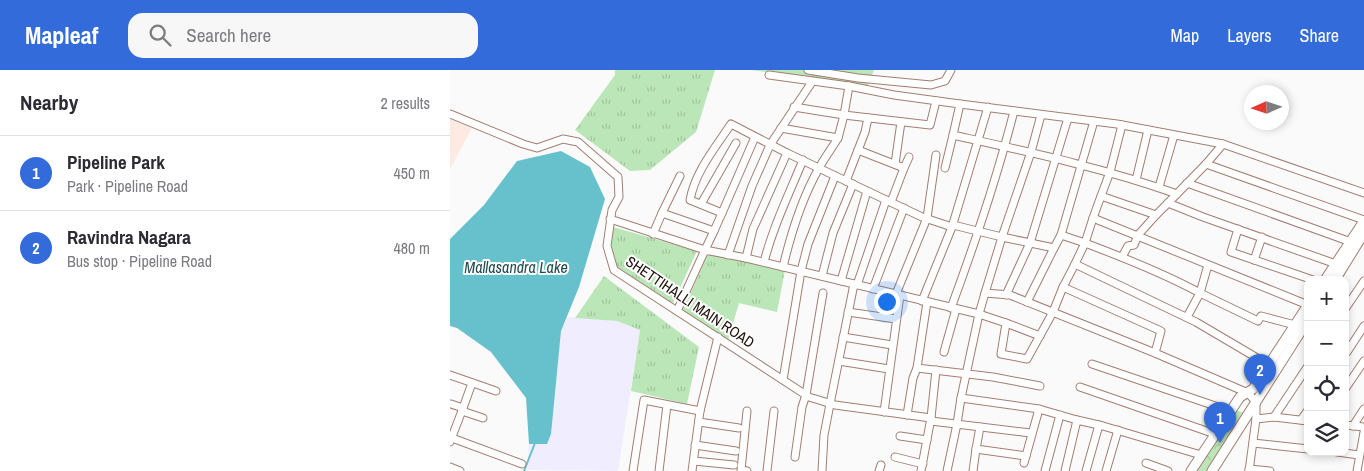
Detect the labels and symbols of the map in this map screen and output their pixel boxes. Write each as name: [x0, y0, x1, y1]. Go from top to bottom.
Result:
north arrow: [1244, 85, 1289, 130]
street label: SHETTIHALLI MAIN ROAD: [622, 251, 759, 353]
water label: Mallasandra Lake: [464, 256, 568, 278]
your location: [874, 289, 900, 315]
pin: 2: [1244, 354, 1276, 395]
pin: 1: [1204, 402, 1236, 443]

